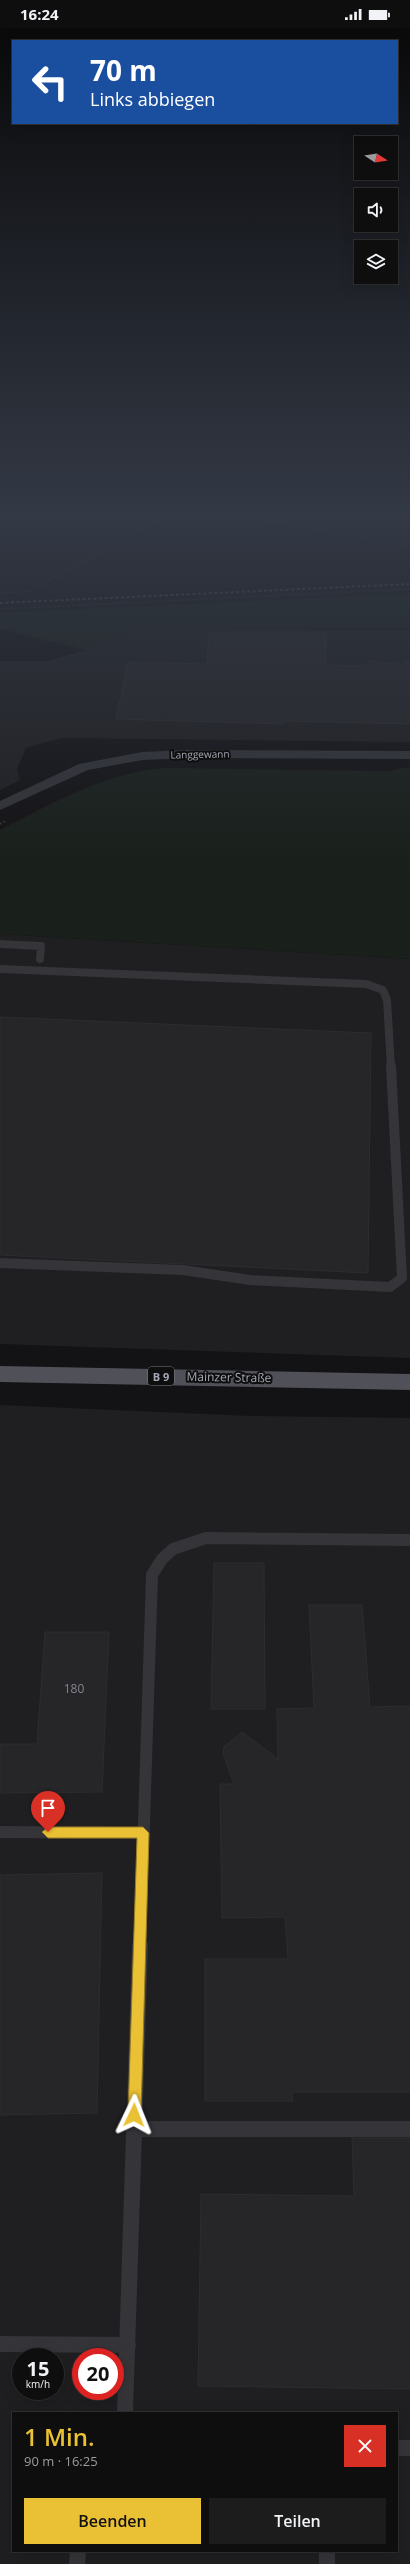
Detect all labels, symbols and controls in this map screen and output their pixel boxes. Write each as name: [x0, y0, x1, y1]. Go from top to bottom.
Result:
text: 16:24: [20, 4, 59, 24]
text: 70 m: [90, 51, 157, 89]
icon: left: [24, 56, 76, 108]
text: Links abbiegen: [90, 87, 215, 111]
north arrow: [354, 136, 398, 180]
map controls: [354, 136, 398, 284]
button: sound: [354, 188, 398, 232]
button: layers: [354, 240, 398, 284]
street label: Langgewann: [170, 746, 230, 762]
road number: B 9: [148, 1367, 174, 1385]
street label: Mainzer Straße: [186, 1368, 272, 1386]
house number: 180: [64, 1680, 84, 1697]
pin: [31, 1791, 65, 1832]
icon: arrive: [37, 1797, 59, 1819]
position arrow: [113, 2094, 155, 2136]
speed limit sign: 20: [72, 2348, 124, 2400]
text: 15: [27, 2355, 49, 2382]
text: km/h: [26, 2377, 50, 2391]
text: 1 Min.: [24, 2420, 95, 2453]
button: close: [344, 2425, 386, 2467]
text: 90 m · 16:25: [24, 2452, 98, 2470]
button: Beenden: [24, 2498, 201, 2544]
button: Teilen: [209, 2498, 386, 2544]

